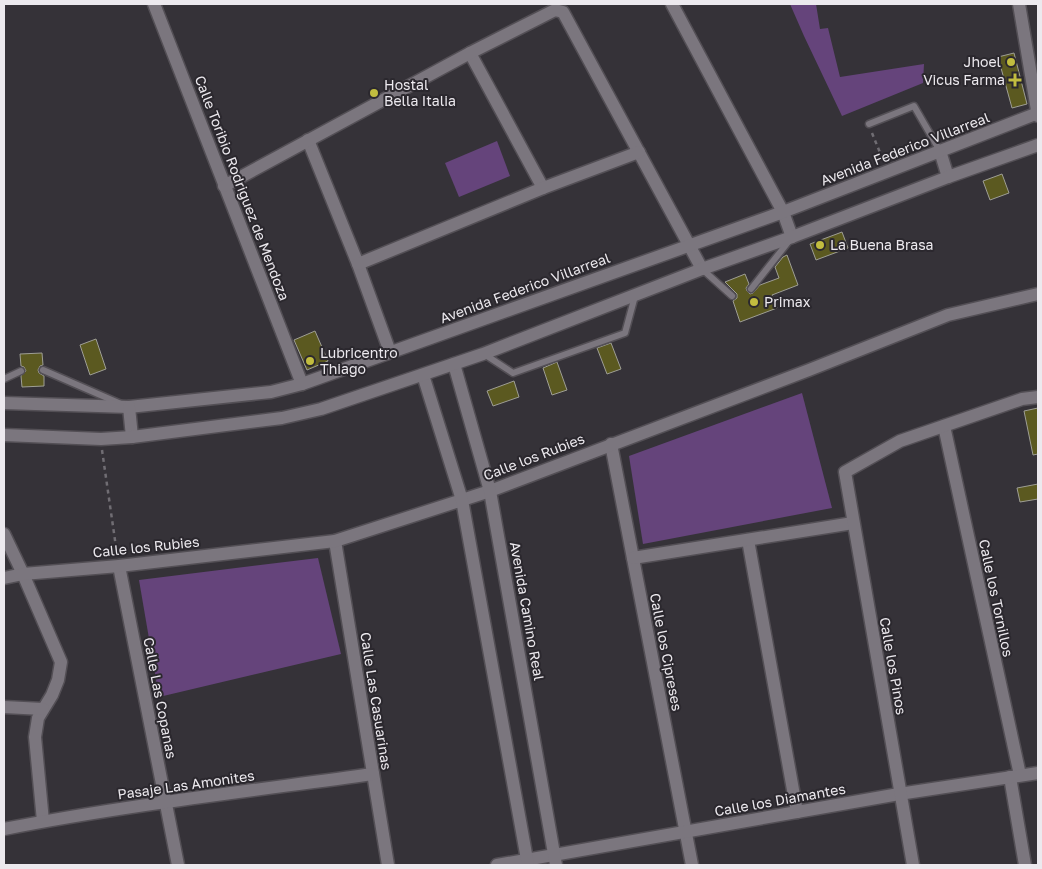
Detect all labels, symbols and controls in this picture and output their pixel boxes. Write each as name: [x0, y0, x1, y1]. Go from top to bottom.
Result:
place label: Jhoel: [964, 53, 1001, 70]
marker: Jhoel: [1005, 56, 1017, 68]
place label: Vicus Farma: [923, 71, 1005, 88]
street label: Calle Toribio Rodriguez de Mendoza: [192, 73, 293, 303]
marker: Vicus Farma: [1009, 74, 1021, 86]
place label: Hostal Bella Italia: [384, 76, 456, 109]
marker: Hostal Bella Italia: [368, 87, 380, 99]
street label: Avenida Federico Villarreal: [818, 108, 992, 189]
place label: La Buena Brasa: [830, 236, 933, 253]
marker: La Buena Brasa: [814, 239, 826, 251]
street label: Avenida Federico Villarreal: [437, 249, 612, 326]
place label: Primax: [764, 293, 811, 310]
marker: Primax: [748, 296, 760, 308]
place label: Lubricentro Thiago: [320, 344, 398, 377]
marker: Lubricentro Thiago: [304, 355, 316, 367]
street label: Calle los Rubies: [481, 429, 587, 484]
street label: Calle los Rubies: [92, 532, 200, 561]
street label: Calle los Tornillos: [976, 538, 1017, 658]
street label: Avenida Camino Real: [507, 540, 548, 682]
street label: Calle los Cipreses: [647, 591, 686, 712]
street label: Calle los Pinos: [877, 616, 910, 716]
street label: Calle Las Casuarinas: [357, 631, 396, 771]
street label: Calle Las Copanas: [140, 636, 181, 760]
street label: Pasaje Las Amonites: [116, 766, 256, 803]
street label: Calle los Diamantes: [713, 780, 847, 819]

